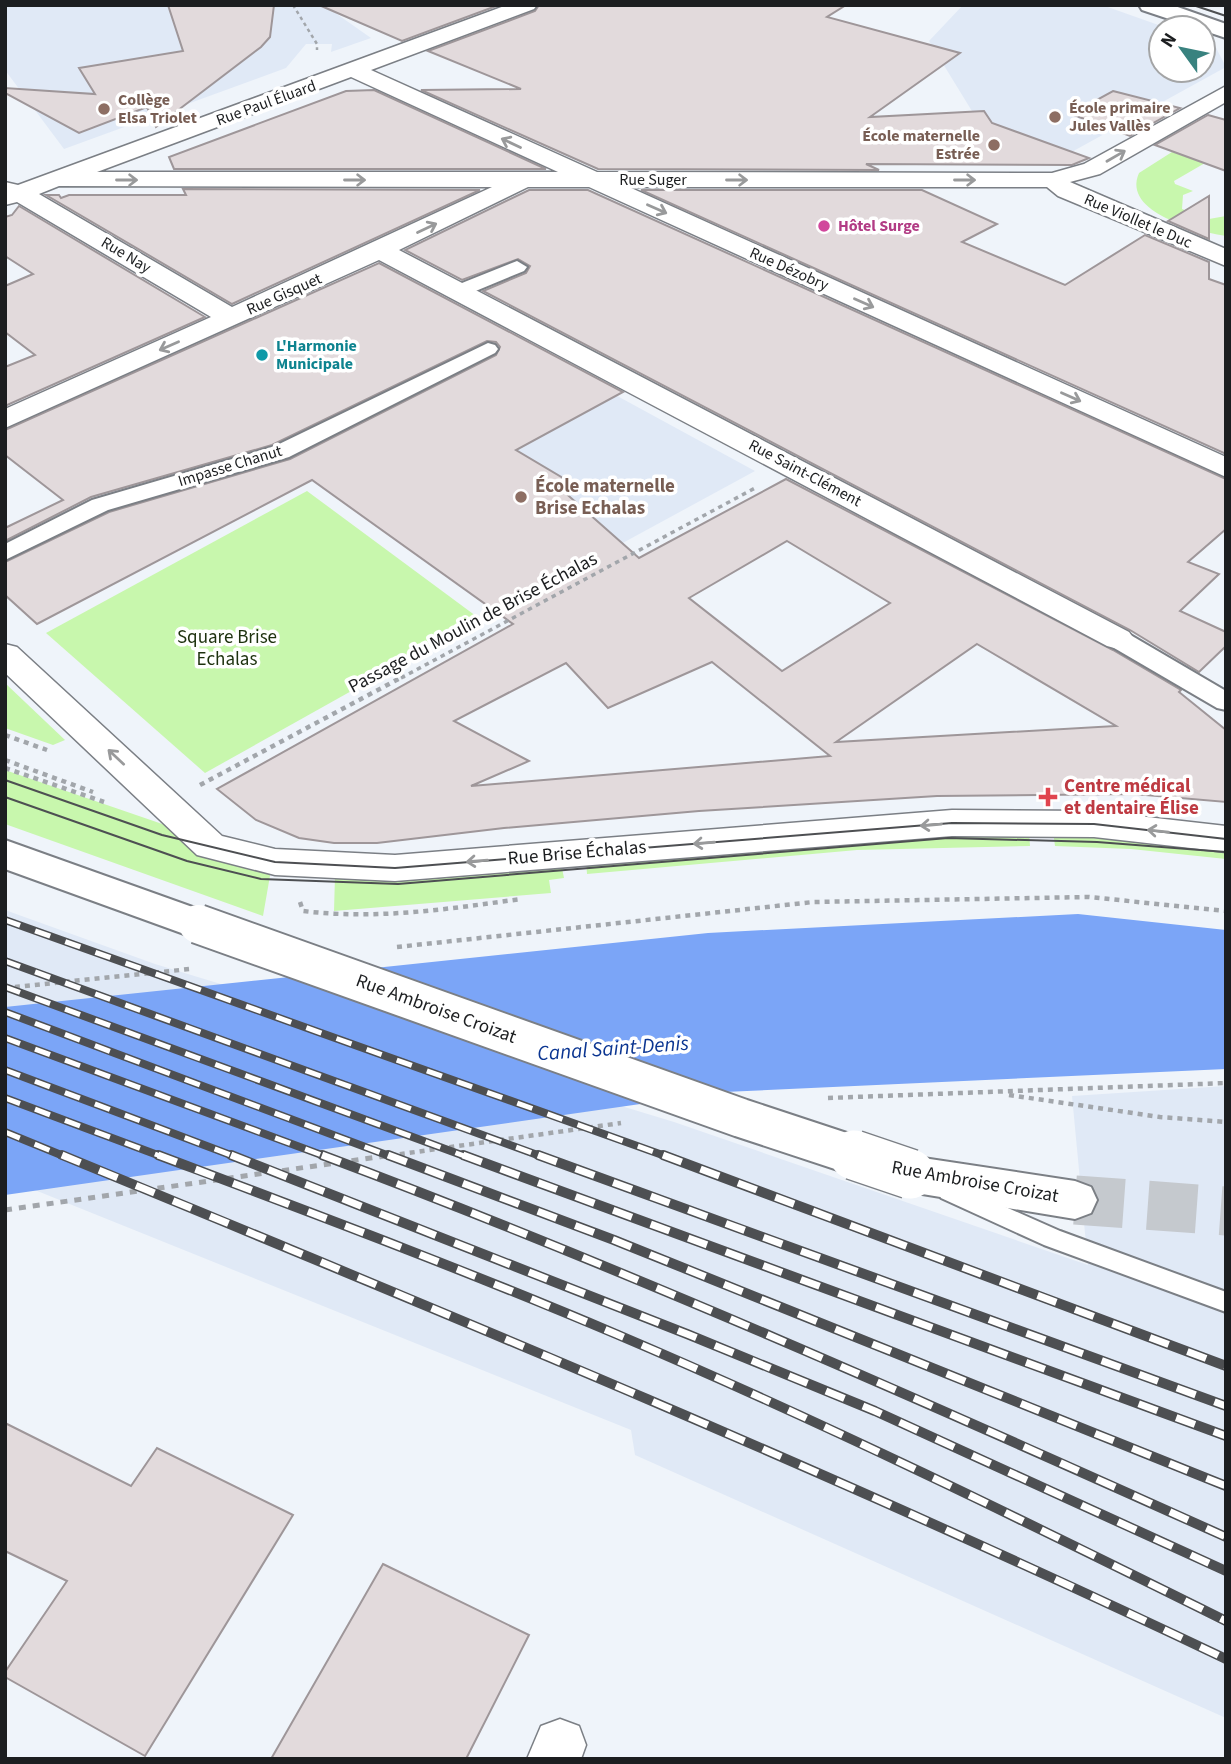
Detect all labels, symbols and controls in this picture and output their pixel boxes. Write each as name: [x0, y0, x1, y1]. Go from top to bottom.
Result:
north arrow: [1147, 14, 1217, 84]
text: N: [1154, 28, 1184, 53]
street label: Rue Paul Éluard: [213, 75, 319, 131]
place label: Collège Elsa Triolet: [118, 89, 197, 129]
place label: École primaire Jules Vallès: [1069, 97, 1171, 137]
marker: Collège Elsa Triolet: [96, 101, 112, 117]
marker: École primaire Jules Vallès: [1047, 109, 1063, 125]
place label: École maternelle Estrée: [862, 125, 980, 165]
one-way arrow: [500, 136, 522, 149]
marker: École maternelle Estrée: [986, 137, 1002, 153]
one-way arrow: [1105, 149, 1126, 162]
street label: Rue Suger: [619, 169, 687, 191]
one-way arrow: [115, 173, 138, 187]
one-way arrow: [343, 173, 366, 187]
one-way arrow: [725, 173, 748, 187]
one-way arrow: [953, 173, 976, 187]
street label: Rue Viollet le Duc: [1081, 188, 1195, 254]
one-way arrow: [646, 203, 667, 216]
place label: Hôtel Surge: [838, 215, 920, 237]
marker: Hôtel Surge: [816, 218, 832, 234]
one-way arrow: [416, 221, 437, 234]
street label: Rue Nay: [97, 231, 156, 279]
street label: Rue Dézobry: [746, 242, 832, 296]
street label: Rue Gisquet: [243, 267, 326, 320]
one-way arrow: [853, 297, 874, 310]
place label: L'Harmonie Municipale: [276, 335, 357, 375]
one-way arrow: [159, 340, 181, 353]
marker: L'Harmonie Municipale: [254, 347, 270, 363]
one-way arrow: [1060, 391, 1082, 404]
street label: Rue Saint-Clément: [745, 434, 866, 512]
street label: Impasse Chanut: [175, 440, 285, 492]
place label: École maternelle Brise Echalas: [535, 473, 675, 522]
marker: École maternelle Brise Echalas: [513, 489, 529, 505]
street label: Passage du Moulin de Brise Échalas: [344, 546, 602, 700]
park label: Square Brise Echalas: [177, 624, 277, 673]
one-way arrow: [107, 749, 125, 765]
place label: Centre médical et dentaire Élise: [1064, 773, 1199, 822]
marker: Centre médical et dentaire Élise: [1038, 787, 1058, 807]
one-way arrow: [920, 819, 943, 832]
one-way arrow: [1147, 824, 1170, 837]
street label: Rue Brise Échalas: [507, 834, 647, 872]
one-way arrow: [693, 837, 716, 850]
one-way arrow: [467, 855, 489, 868]
street label: Rue Ambroise Croizat: [352, 967, 521, 1051]
water label: Canal Saint-Denis: [536, 1028, 690, 1068]
street label: Rue Ambroise Croizat: [889, 1154, 1061, 1210]

